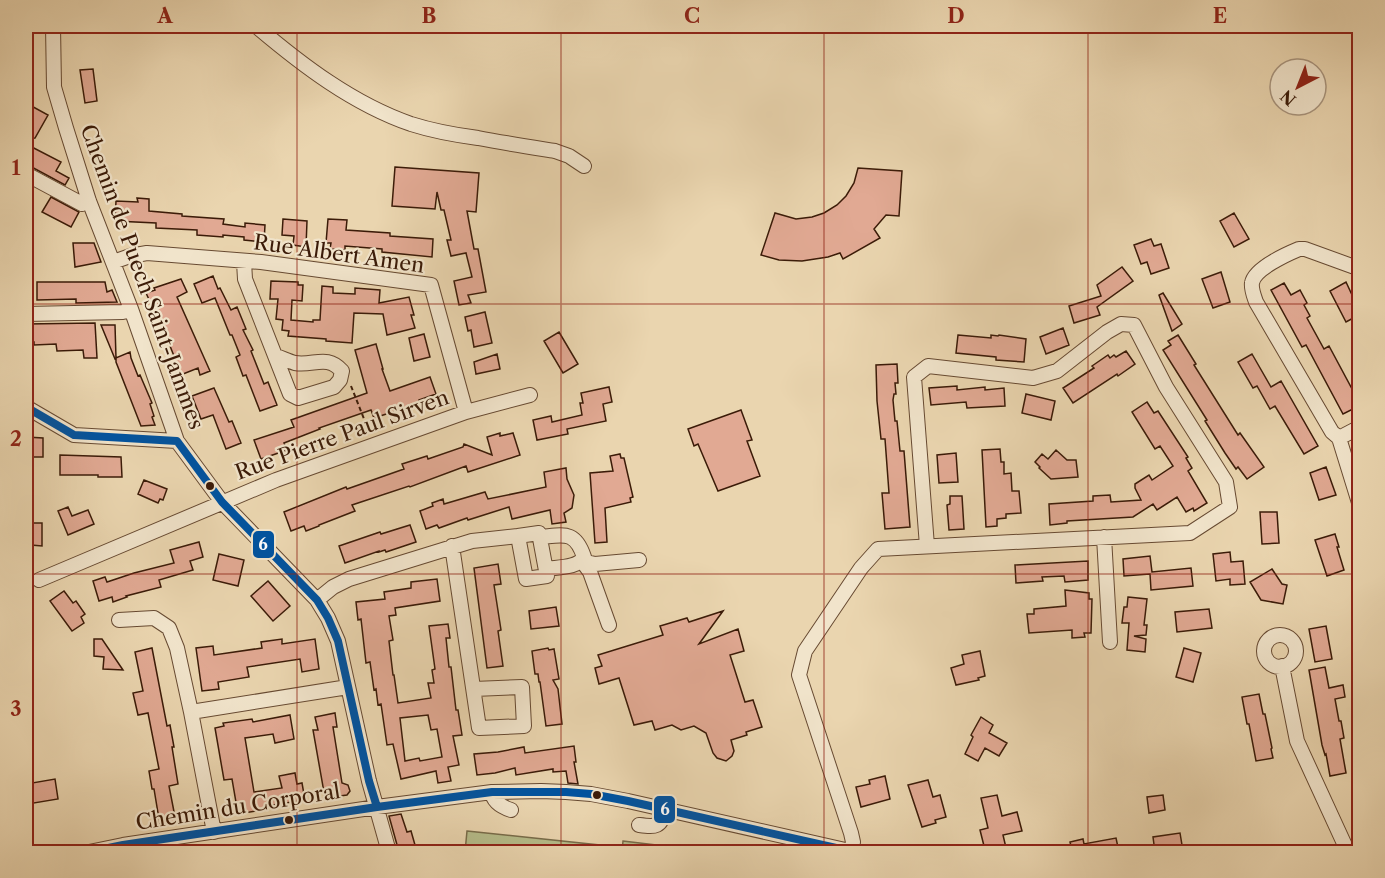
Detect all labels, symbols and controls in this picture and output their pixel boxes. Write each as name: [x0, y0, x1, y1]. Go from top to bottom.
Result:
text: A: [156, 4, 173, 28]
text: B: [422, 4, 437, 28]
text: C: [684, 4, 700, 28]
text: D: [947, 4, 965, 28]
text: E: [1213, 4, 1227, 28]
north arrow: [1268, 57, 1328, 117]
text: N: [1276, 86, 1300, 110]
street label: Chemin de Puech Saint-Jammes: [76, 121, 209, 433]
text: 1: [12, 156, 21, 180]
street label: Rue Albert Amen: [252, 229, 426, 278]
street label: Rue Pierre Paul Sirven: [232, 384, 452, 485]
text: 2: [10, 427, 22, 451]
unlabelled marker: [204, 480, 216, 492]
line badge: 6: [252, 530, 275, 559]
text: 6: [258, 534, 268, 554]
text: 3: [10, 697, 22, 721]
street label: Chemin du Corporal: [134, 778, 342, 835]
unlabelled marker: [591, 789, 603, 801]
line badge: 6: [653, 795, 676, 824]
text: 6: [660, 799, 670, 819]
unlabelled marker: [283, 814, 295, 826]

